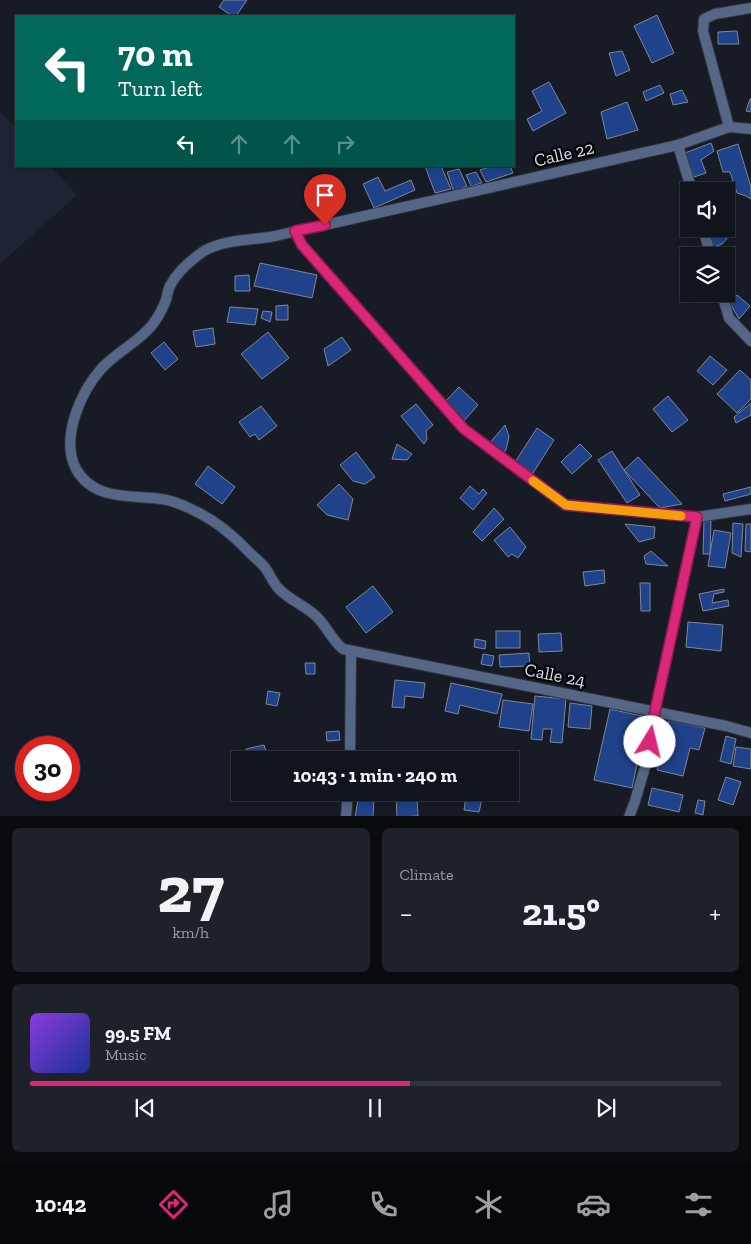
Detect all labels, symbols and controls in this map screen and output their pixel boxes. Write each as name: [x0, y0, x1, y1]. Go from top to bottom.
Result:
text: 70 m: [118, 33, 193, 75]
icon: left: [35, 35, 100, 100]
text: Turn left: [118, 75, 202, 102]
icon: left: [172, 130, 200, 158]
icon: ahead: [225, 130, 253, 158]
icon: ahead: [278, 130, 306, 158]
icon: right: [331, 130, 359, 158]
street label: Calle 22: [532, 136, 596, 172]
pin: [304, 174, 346, 225]
icon: arrive: [311, 181, 339, 209]
map controls: [680, 182, 735, 302]
button: sound: [680, 182, 735, 237]
button: layers: [680, 247, 735, 302]
street label: Calle 24: [523, 658, 588, 692]
position arrow: [623, 715, 675, 767]
speed limit sign: 30: [15, 736, 80, 801]
text: 10:43 · 1 min · 240 m: [293, 764, 457, 787]
text: 27: [157, 851, 224, 929]
text: Climate: [400, 865, 454, 884]
text: 21.5°: [522, 889, 600, 935]
text: −: [400, 897, 413, 930]
text: +: [709, 897, 721, 930]
text: km/h: [172, 923, 209, 942]
text: 99.5 FM: [105, 1022, 171, 1045]
text: Music: [105, 1045, 147, 1064]
icon: previous: [131, 1094, 159, 1122]
icon: pause: [361, 1094, 389, 1122]
icon: next: [592, 1094, 620, 1122]
icon: directions: [156, 1187, 191, 1222]
icon: music: [261, 1187, 296, 1222]
icon: phone: [366, 1187, 401, 1222]
icon: climate: [471, 1187, 506, 1222]
icon: car: [576, 1187, 611, 1222]
icon: filters: [681, 1187, 716, 1222]
text: 10:42: [35, 1191, 86, 1218]

